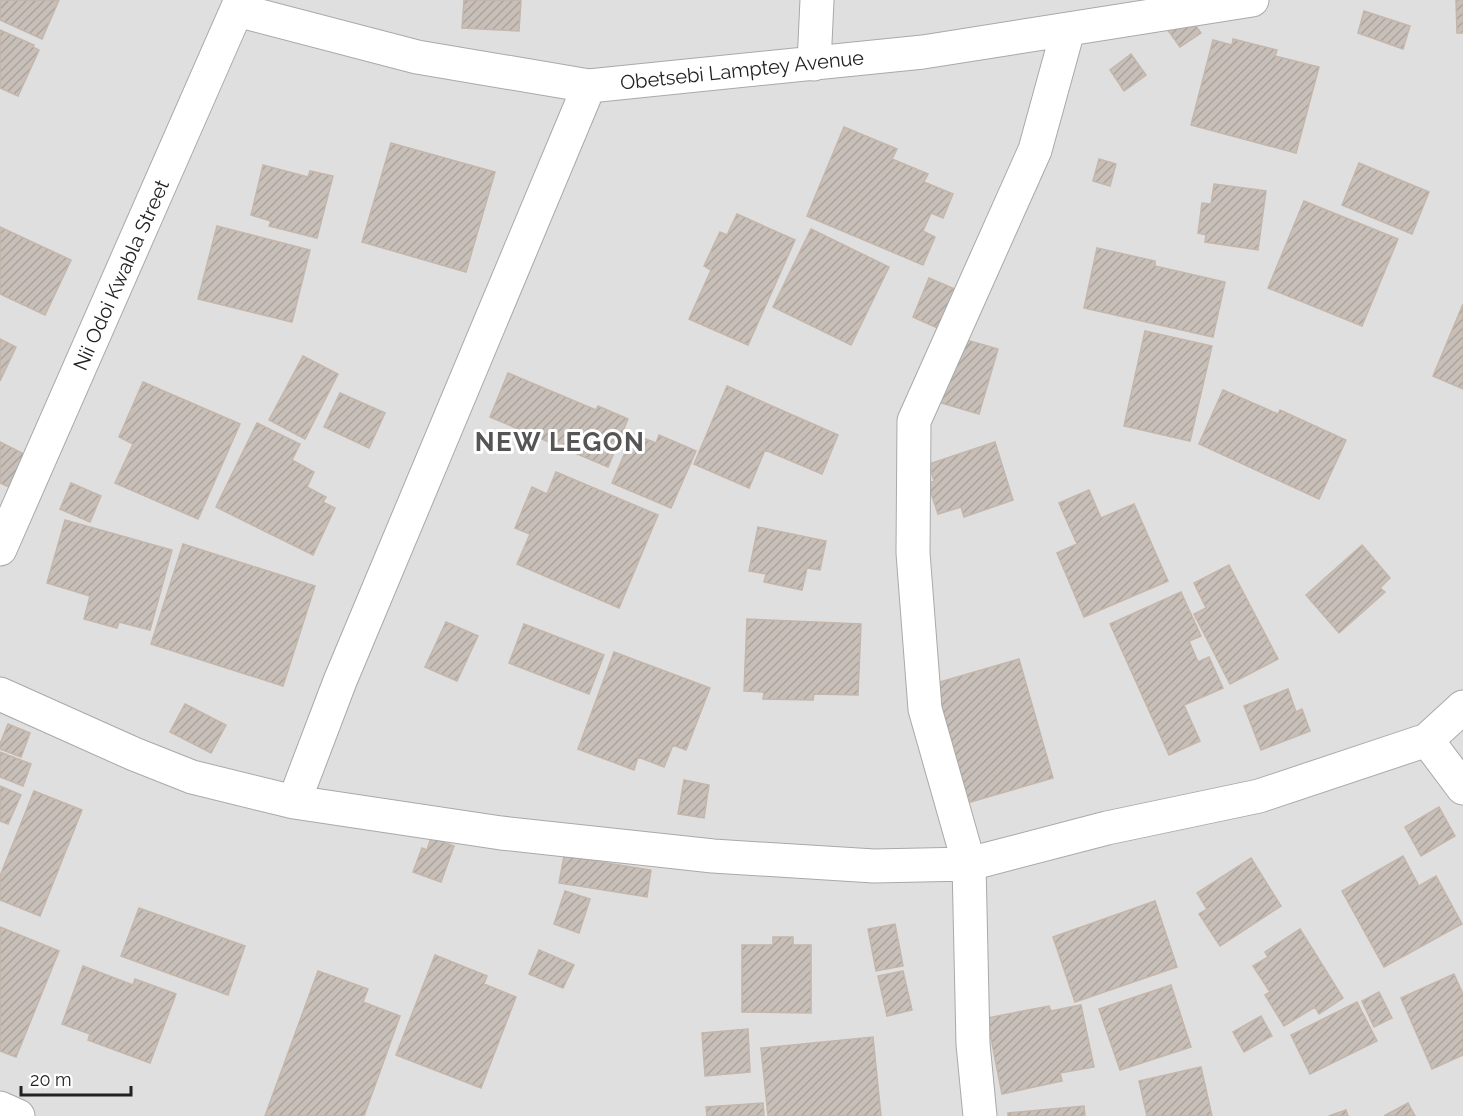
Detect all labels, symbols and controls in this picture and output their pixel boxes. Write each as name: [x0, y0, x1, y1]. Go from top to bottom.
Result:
street label: Obetsebi Lamptey Avenue: [619, 45, 865, 95]
street label: Nii Odoi Kwabla Street: [68, 176, 174, 374]
district label: NEW LEGON: [475, 427, 645, 457]
scale bar: [21, 1059, 130, 1097]
text: 20 m: [30, 1069, 72, 1090]

